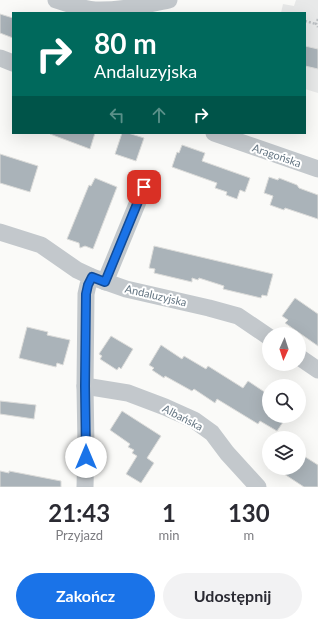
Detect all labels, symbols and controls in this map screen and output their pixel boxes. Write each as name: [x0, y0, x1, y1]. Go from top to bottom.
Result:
text: 80 m: [94, 26, 157, 60]
icon: right: [28, 28, 80, 80]
text: Andaluzyjska: [94, 60, 197, 82]
icon: left: [106, 104, 128, 126]
icon: ahead: [148, 104, 170, 126]
icon: right: [190, 104, 212, 126]
street label: Aragońska: [251, 141, 303, 169]
pin: [127, 170, 161, 204]
icon: arrive: [133, 176, 155, 198]
street label: Andaluzyjska: [124, 282, 188, 308]
north arrow: [262, 327, 306, 371]
map controls: [262, 327, 306, 475]
button: search: [262, 379, 306, 423]
street label: Albańska: [161, 401, 205, 433]
button: layers: [262, 431, 306, 475]
position arrow: [65, 436, 107, 478]
text: 21:43: [48, 498, 110, 527]
text: 1: [162, 498, 176, 527]
text: 130: [228, 498, 270, 527]
text: Przyjazd: [55, 527, 103, 543]
text: min: [159, 527, 180, 543]
text: m: [243, 527, 254, 543]
button: Zakończ: [16, 573, 155, 619]
button: Udostępnij: [163, 573, 302, 619]

